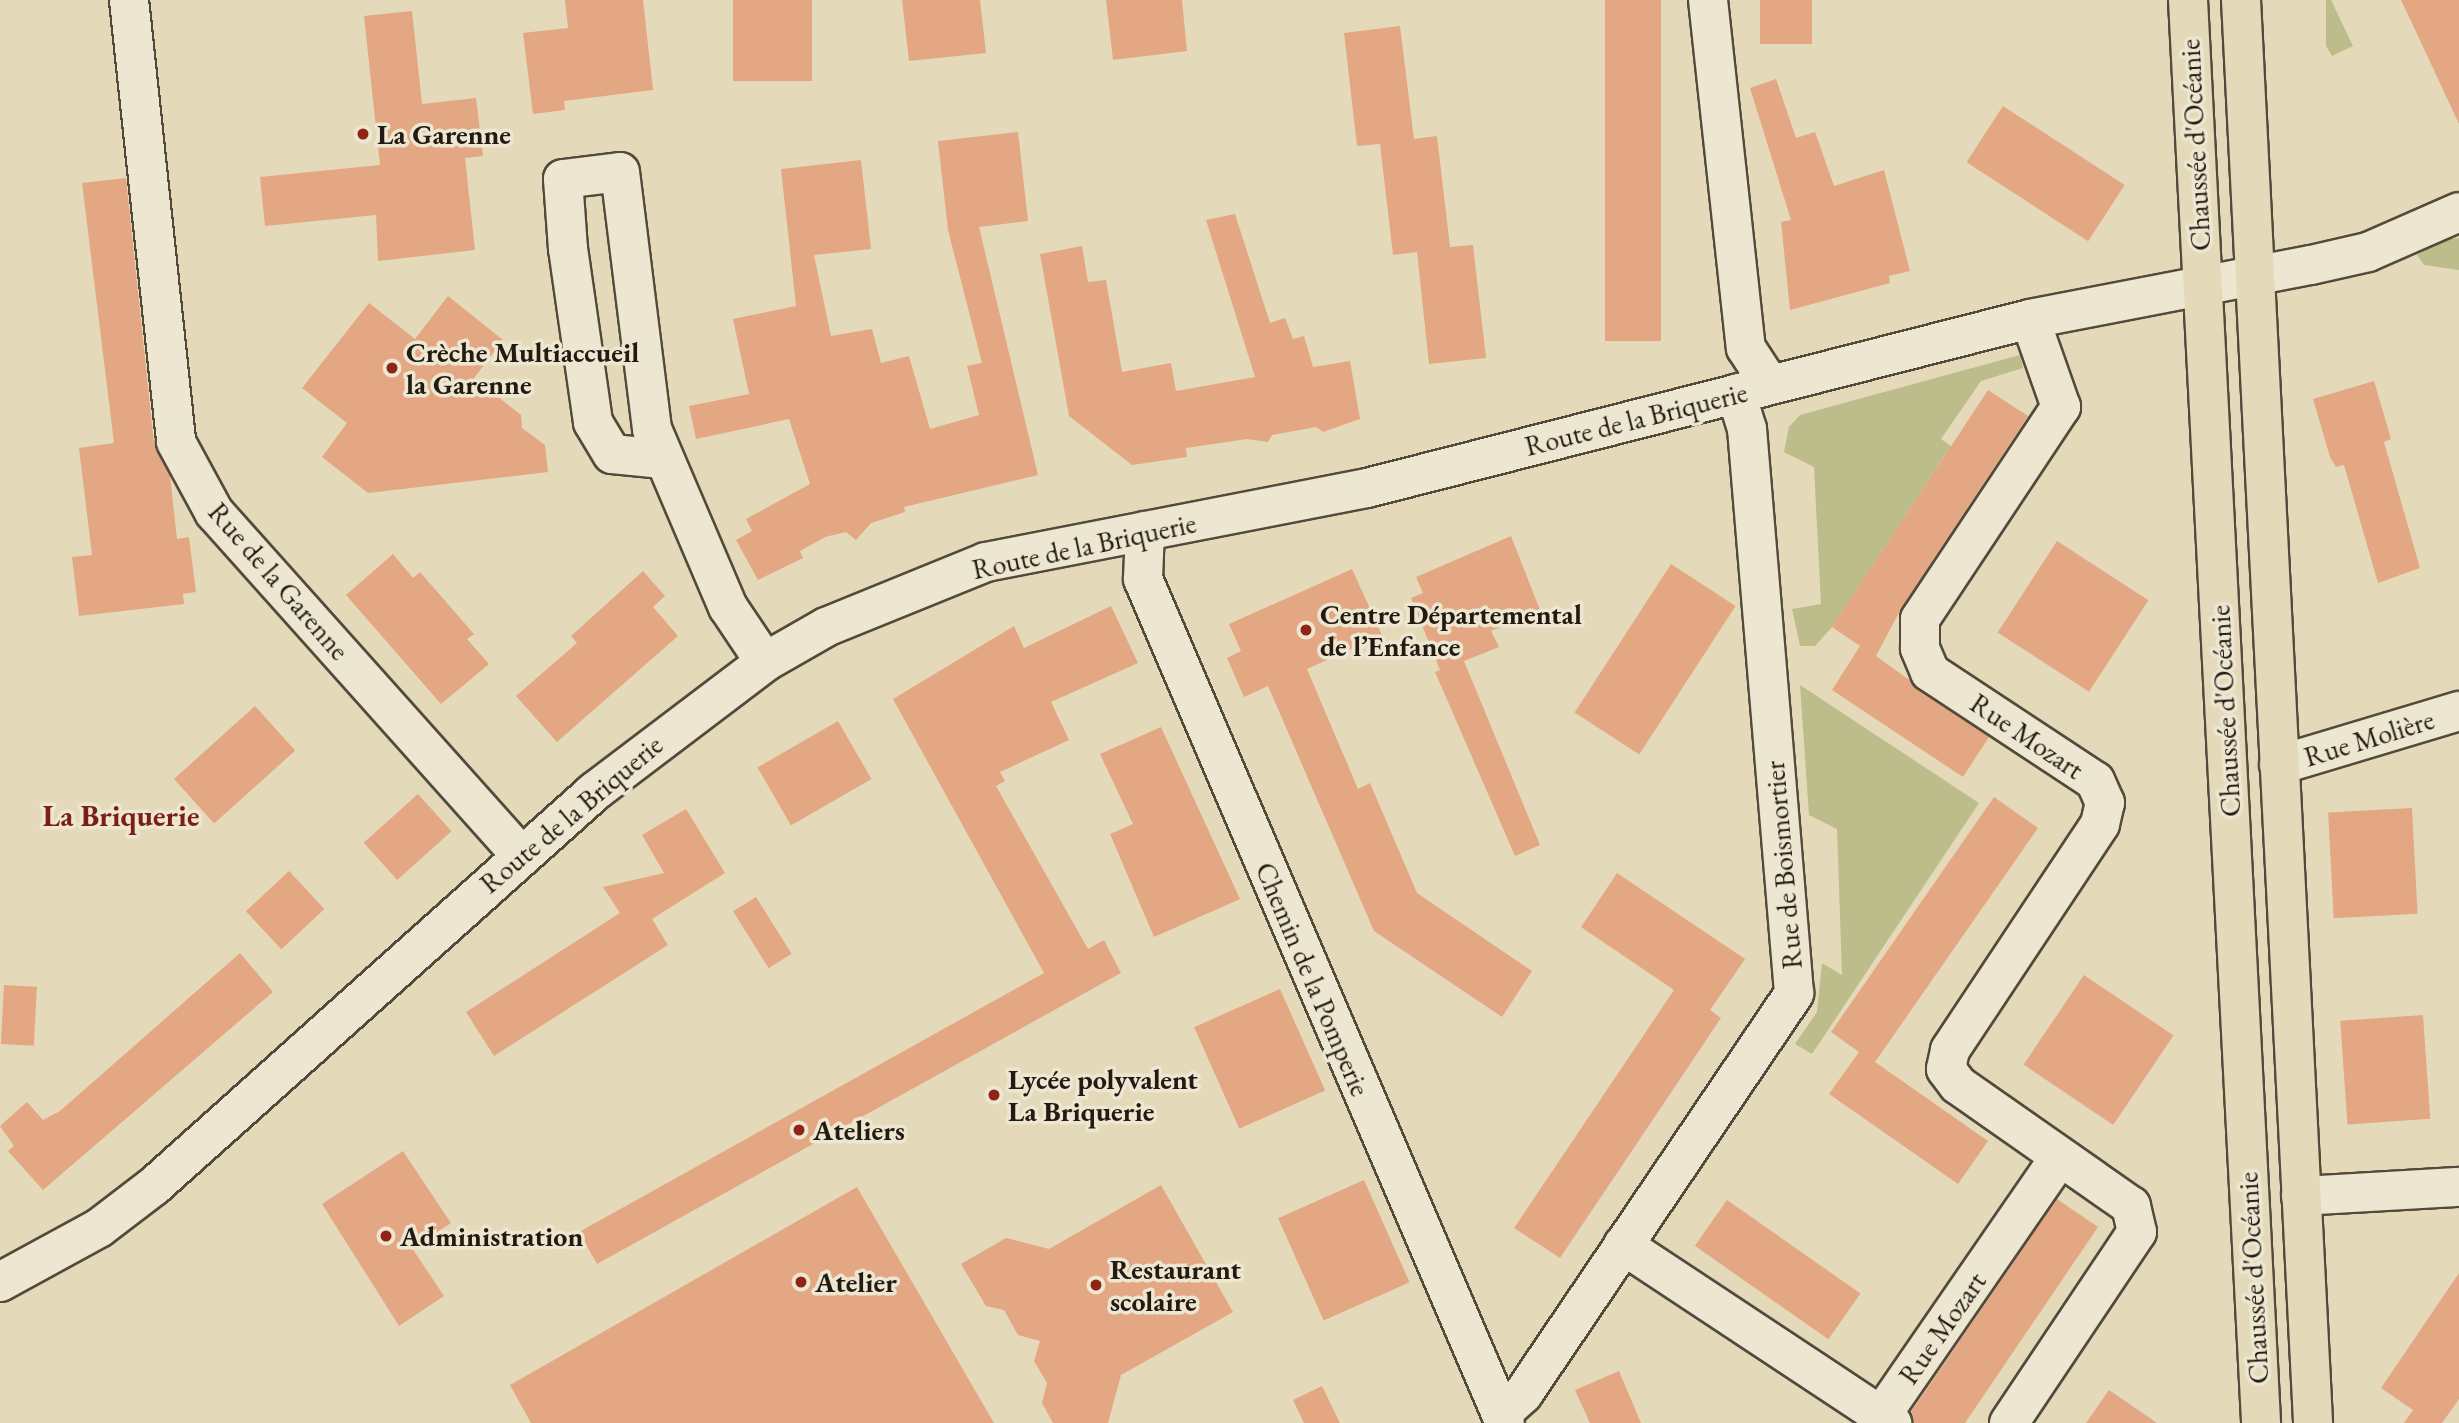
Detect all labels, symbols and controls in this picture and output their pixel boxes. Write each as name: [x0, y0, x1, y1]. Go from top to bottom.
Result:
street label: Chaussée d'Océanie: [2173, 38, 2217, 252]
place label: La Garenne: [377, 117, 511, 151]
marker: La Garenne: [355, 126, 371, 142]
place label: Crèche Multiaccueil la Garenne: [406, 335, 639, 401]
marker: Crèche Multiaccueil la Garenne: [384, 360, 400, 376]
street label: Route de la Briquerie: [1521, 375, 1751, 463]
street label: Rue de la Garenne: [201, 495, 357, 667]
street label: Route de la Briquerie: [969, 506, 1199, 586]
place label: Centre Départemental de l’Enfance: [1320, 597, 1582, 663]
street label: Chaussée d'Océanie: [2203, 604, 2247, 818]
marker: Centre Départemental de l’Enfance: [1298, 622, 1314, 638]
street label: Rue Mozart: [1964, 686, 2090, 786]
street label: Rue Molière: [2300, 702, 2438, 774]
street label: Route de la Briquerie: [473, 728, 669, 900]
street label: Rue de Boismortier: [1757, 759, 1809, 971]
district label: La Briquerie: [43, 798, 199, 834]
street label: Chemin de la Pomperie: [1249, 857, 1377, 1101]
place label: Lycée polyvalent La Briquerie: [1008, 1062, 1198, 1128]
marker: Lycée polyvalent La Briquerie: [986, 1087, 1002, 1103]
place label: Ateliers: [813, 1113, 905, 1147]
marker: Ateliers: [791, 1122, 807, 1138]
street label: Chaussée d'Océanie: [2231, 1171, 2275, 1385]
place label: Administration: [400, 1219, 583, 1253]
marker: Administration: [378, 1228, 394, 1244]
place label: Restaurant scolaire: [1110, 1252, 1241, 1318]
place label: Atelier: [815, 1265, 897, 1299]
street label: Rue Mozart: [1891, 1265, 1993, 1391]
marker: Atelier: [793, 1274, 809, 1290]
marker: Restaurant scolaire: [1088, 1277, 1104, 1293]

